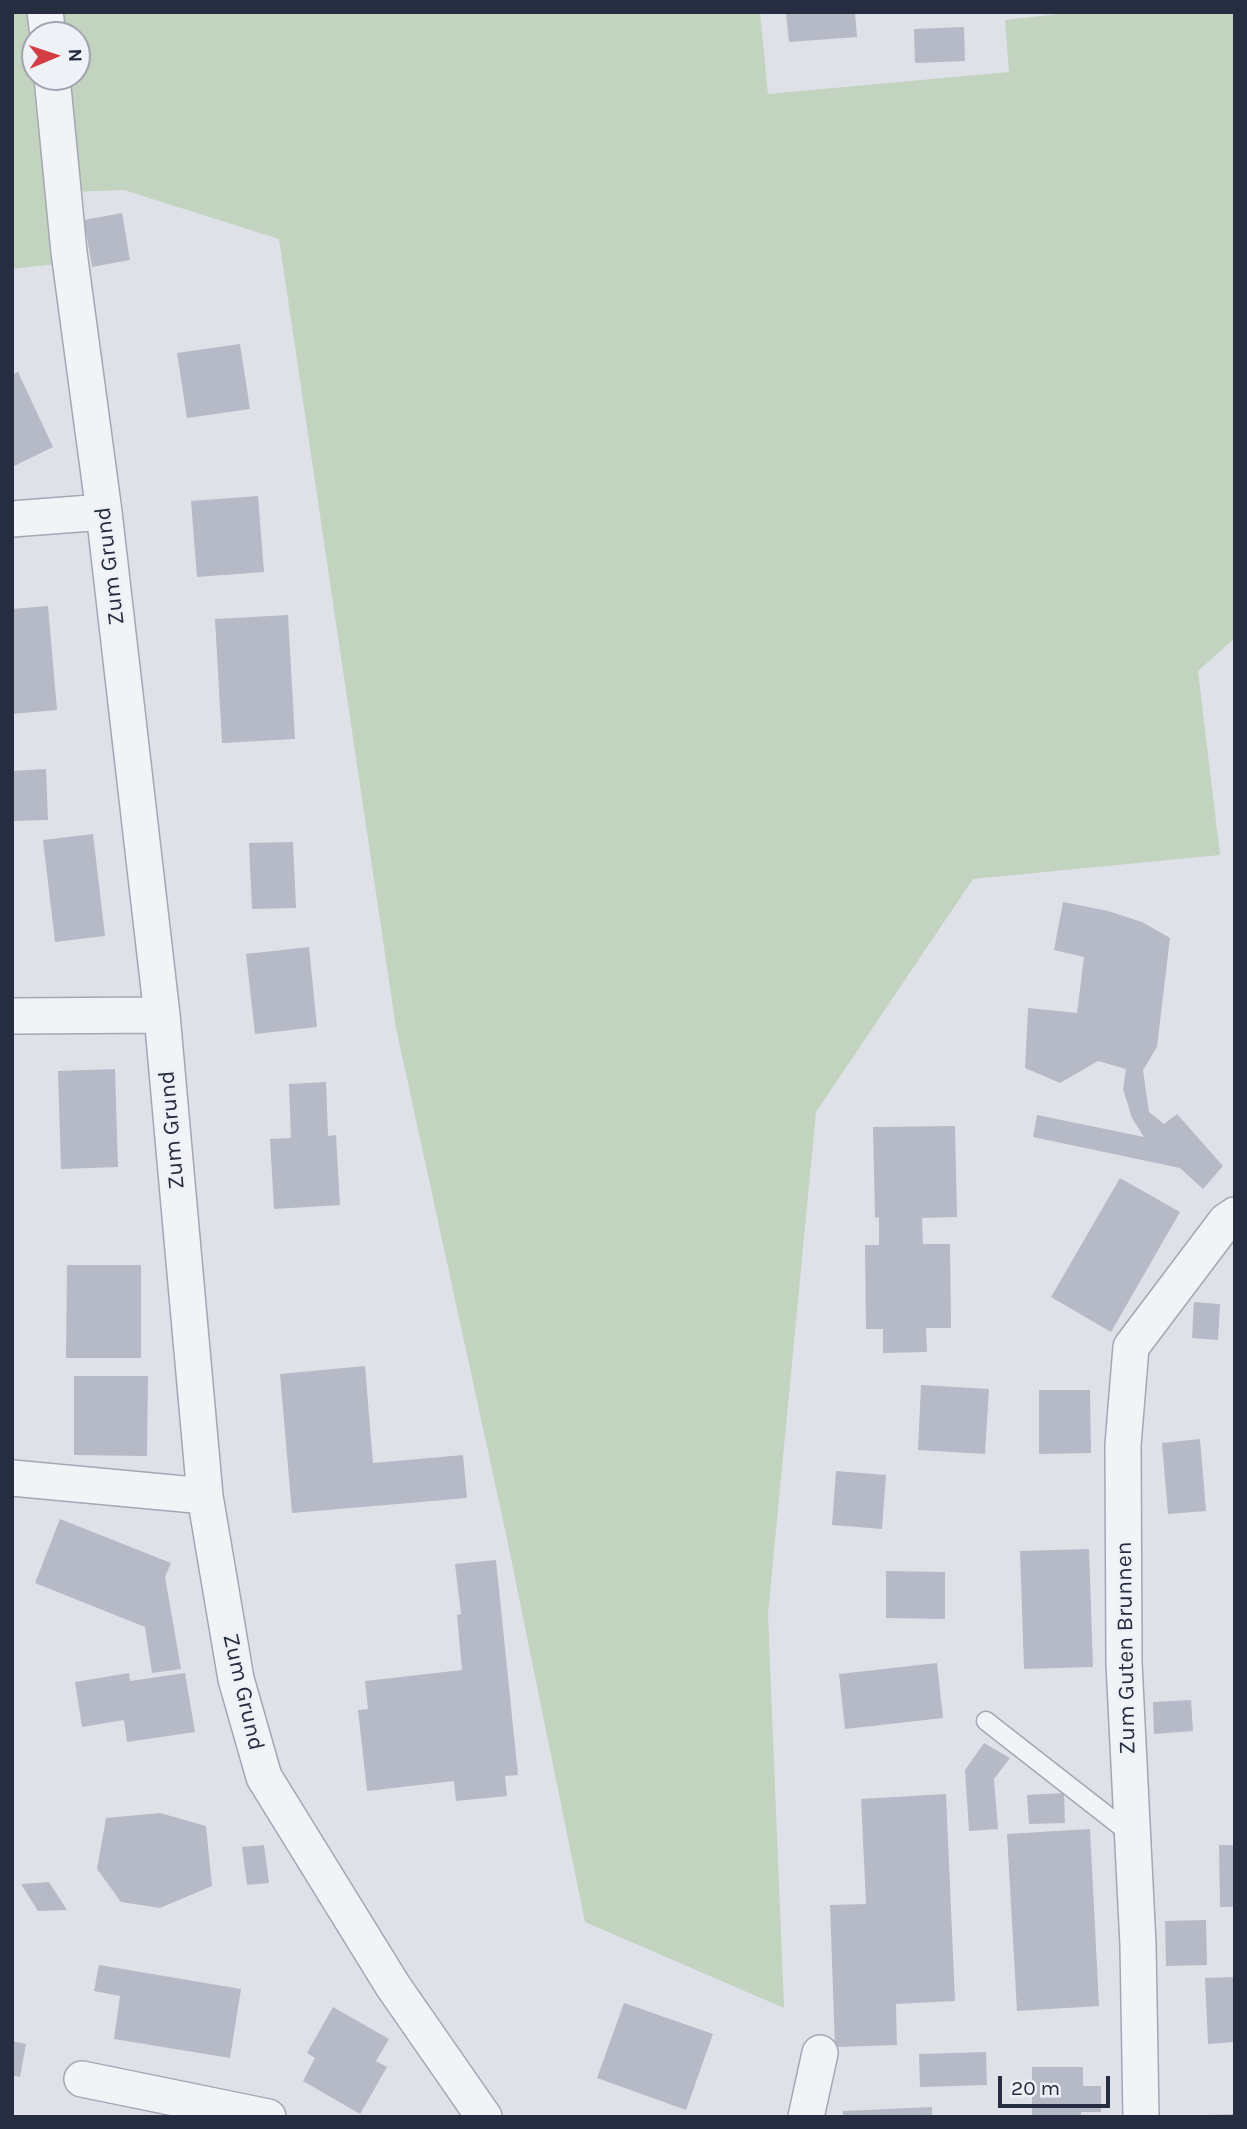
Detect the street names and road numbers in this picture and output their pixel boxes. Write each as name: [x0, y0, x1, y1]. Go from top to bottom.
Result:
street label: Zum Grund: [89, 505, 131, 627]
street label: Zum Grund: [153, 1069, 191, 1191]
street label: Zum Guten Brunnen: [1110, 1541, 1142, 1755]
street label: Zum Grund: [216, 1631, 270, 1753]

